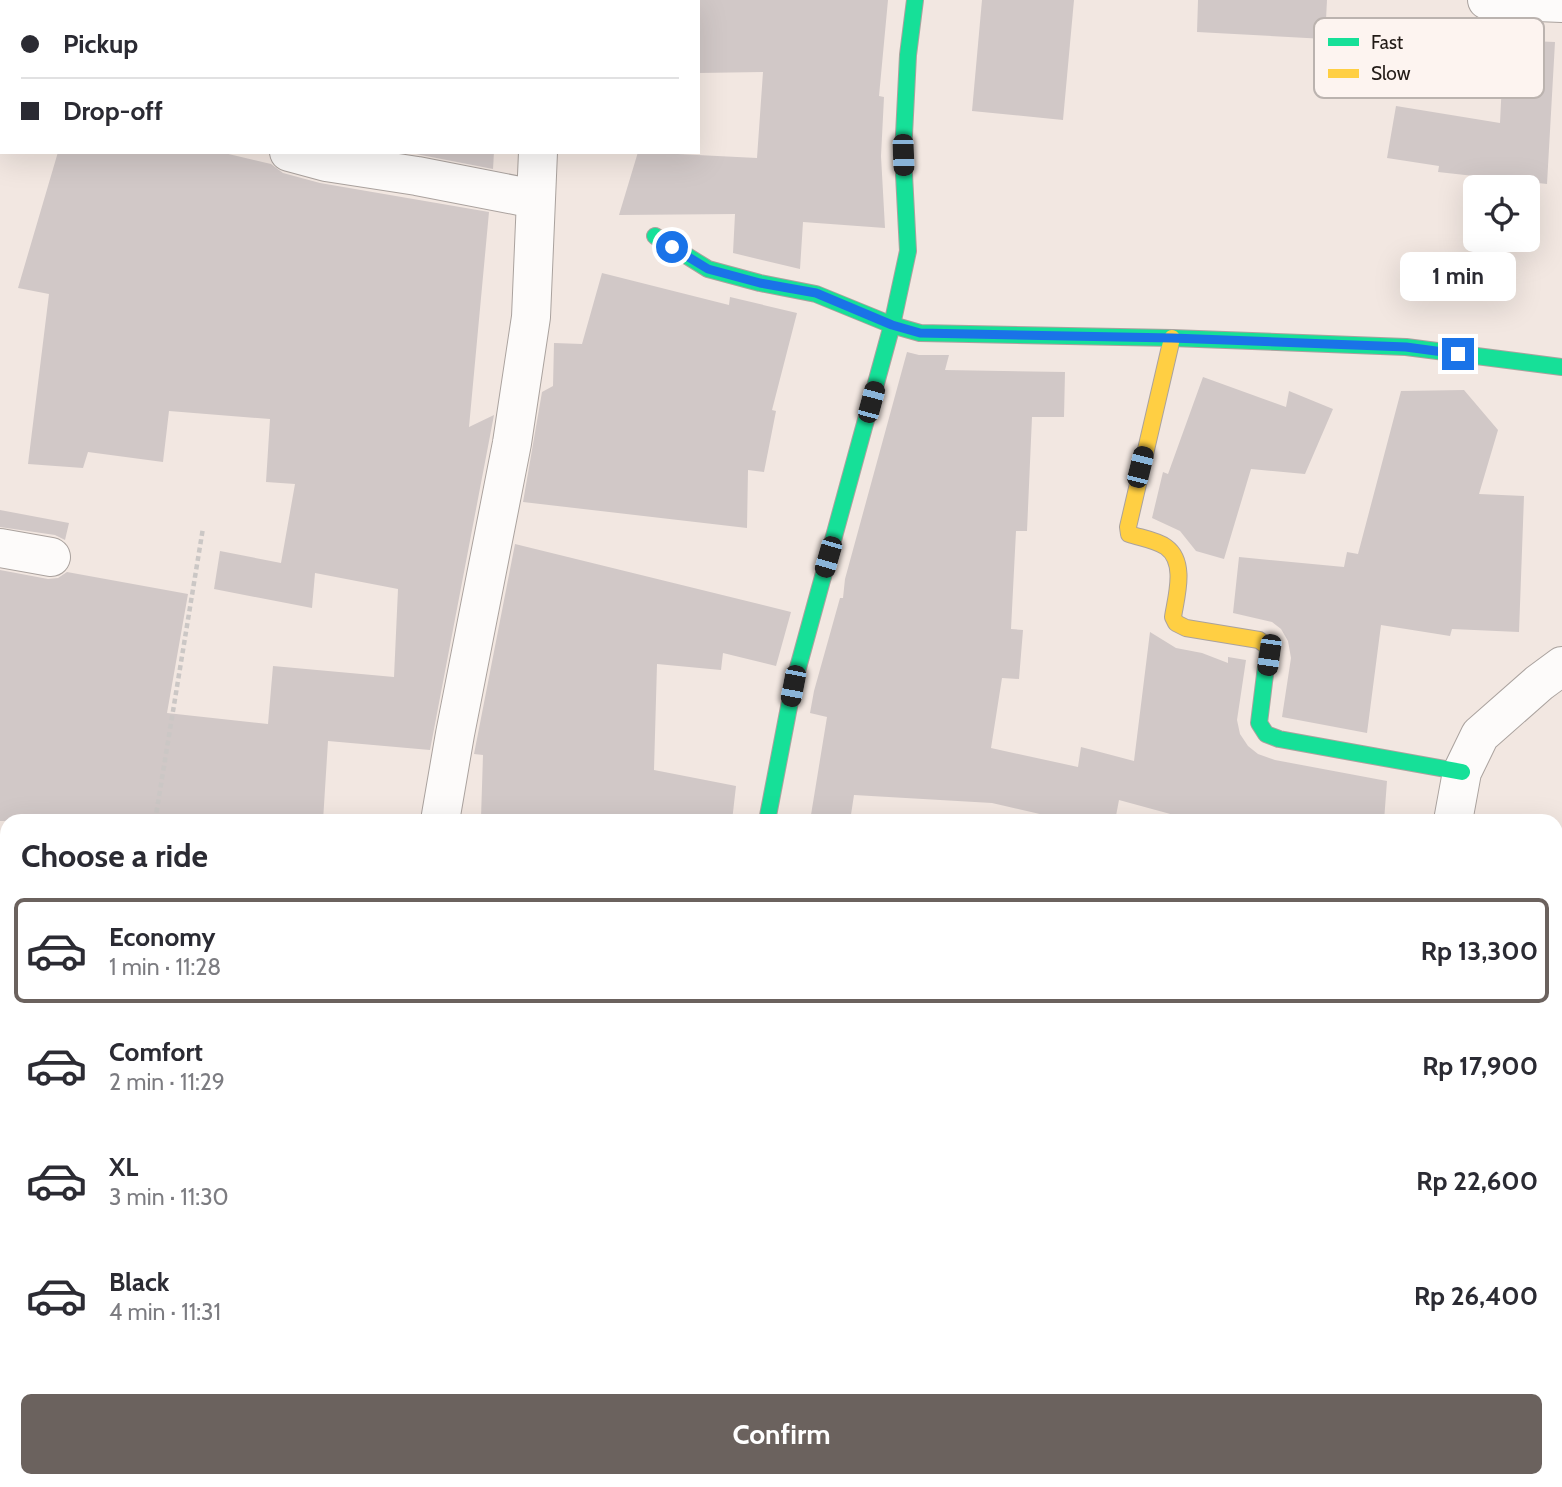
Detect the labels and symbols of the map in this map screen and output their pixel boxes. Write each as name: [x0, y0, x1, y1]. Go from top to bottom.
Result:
legend: [1314, 18, 1544, 98]
text: Fast: [1371, 31, 1404, 54]
text: Slow: [1371, 62, 1411, 85]
car: [892, 134, 915, 176]
route start: [656, 231, 688, 263]
callout: 1 min: [1400, 252, 1516, 302]
route end: [1442, 338, 1474, 370]
car: [856, 379, 887, 425]
car: [1125, 444, 1156, 490]
car: [813, 534, 844, 580]
car: [1256, 633, 1283, 677]
car: [779, 663, 808, 709]

